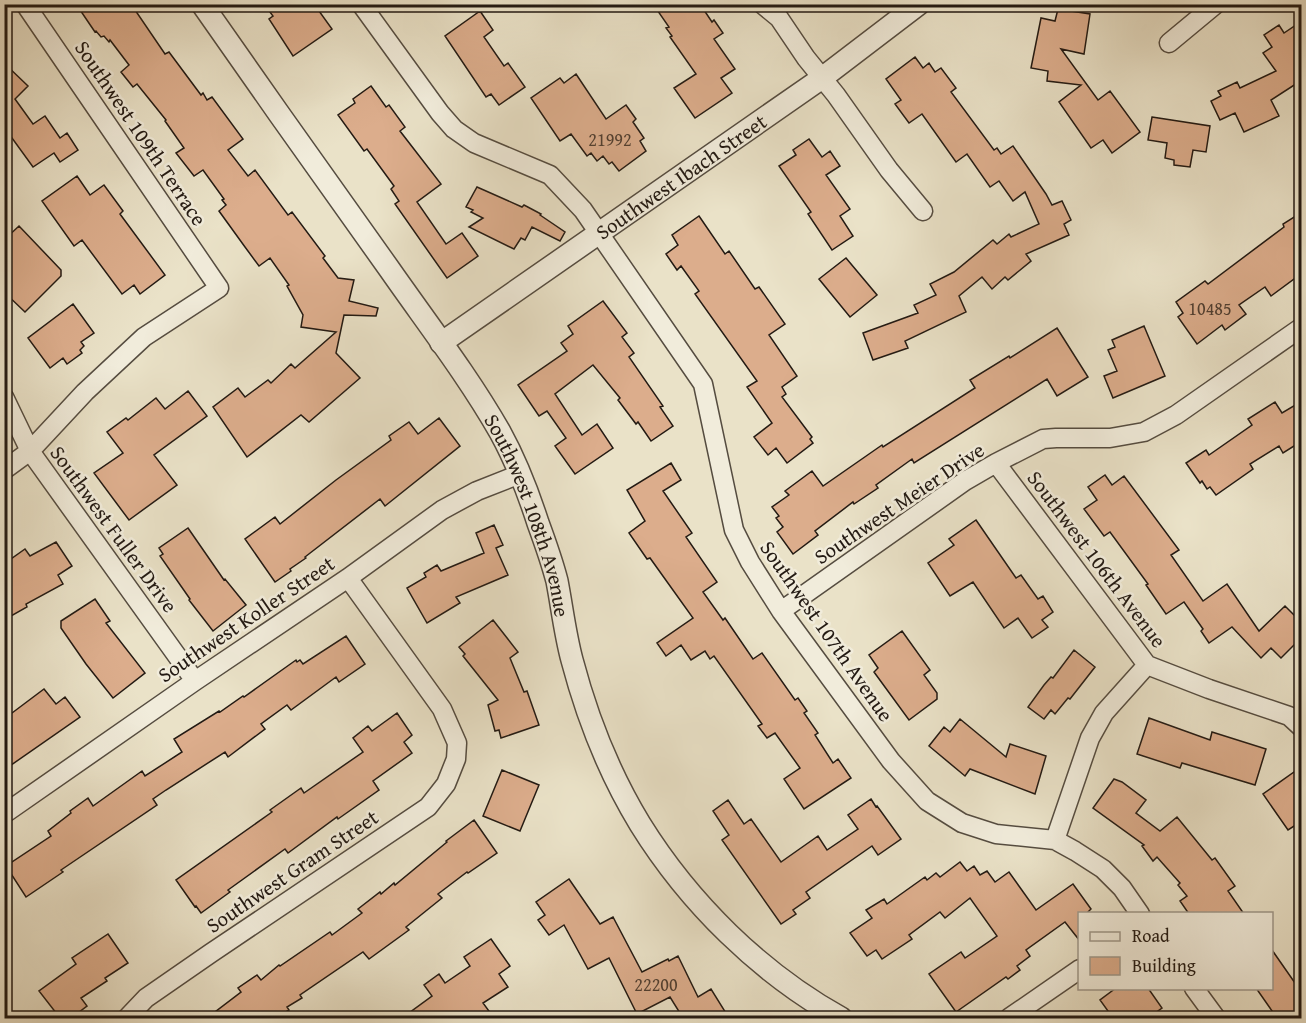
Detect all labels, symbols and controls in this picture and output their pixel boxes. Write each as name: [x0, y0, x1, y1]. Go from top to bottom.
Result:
street label: Southwest 109th Terrace: [67, 34, 215, 232]
street label: Southwest Ibach Street: [589, 105, 773, 247]
house number: 21992: [588, 126, 632, 153]
house number: 10485: [1188, 295, 1232, 322]
street label: Southwest 108th Avenue: [477, 408, 578, 619]
street label: Southwest Meier Drive: [808, 434, 990, 572]
street label: Southwest Fuller Drive: [43, 439, 185, 619]
street label: Southwest 106th Avenue: [1020, 464, 1174, 654]
street label: Southwest 107th Avenue: [753, 534, 901, 728]
street label: Southwest Koller Street: [151, 548, 341, 690]
street label: Southwest Gram Street: [200, 801, 385, 940]
legend: [1078, 912, 1273, 990]
text: Road: [1132, 922, 1170, 949]
text: Building: [1132, 952, 1196, 979]
house number: 22200: [634, 971, 678, 998]

